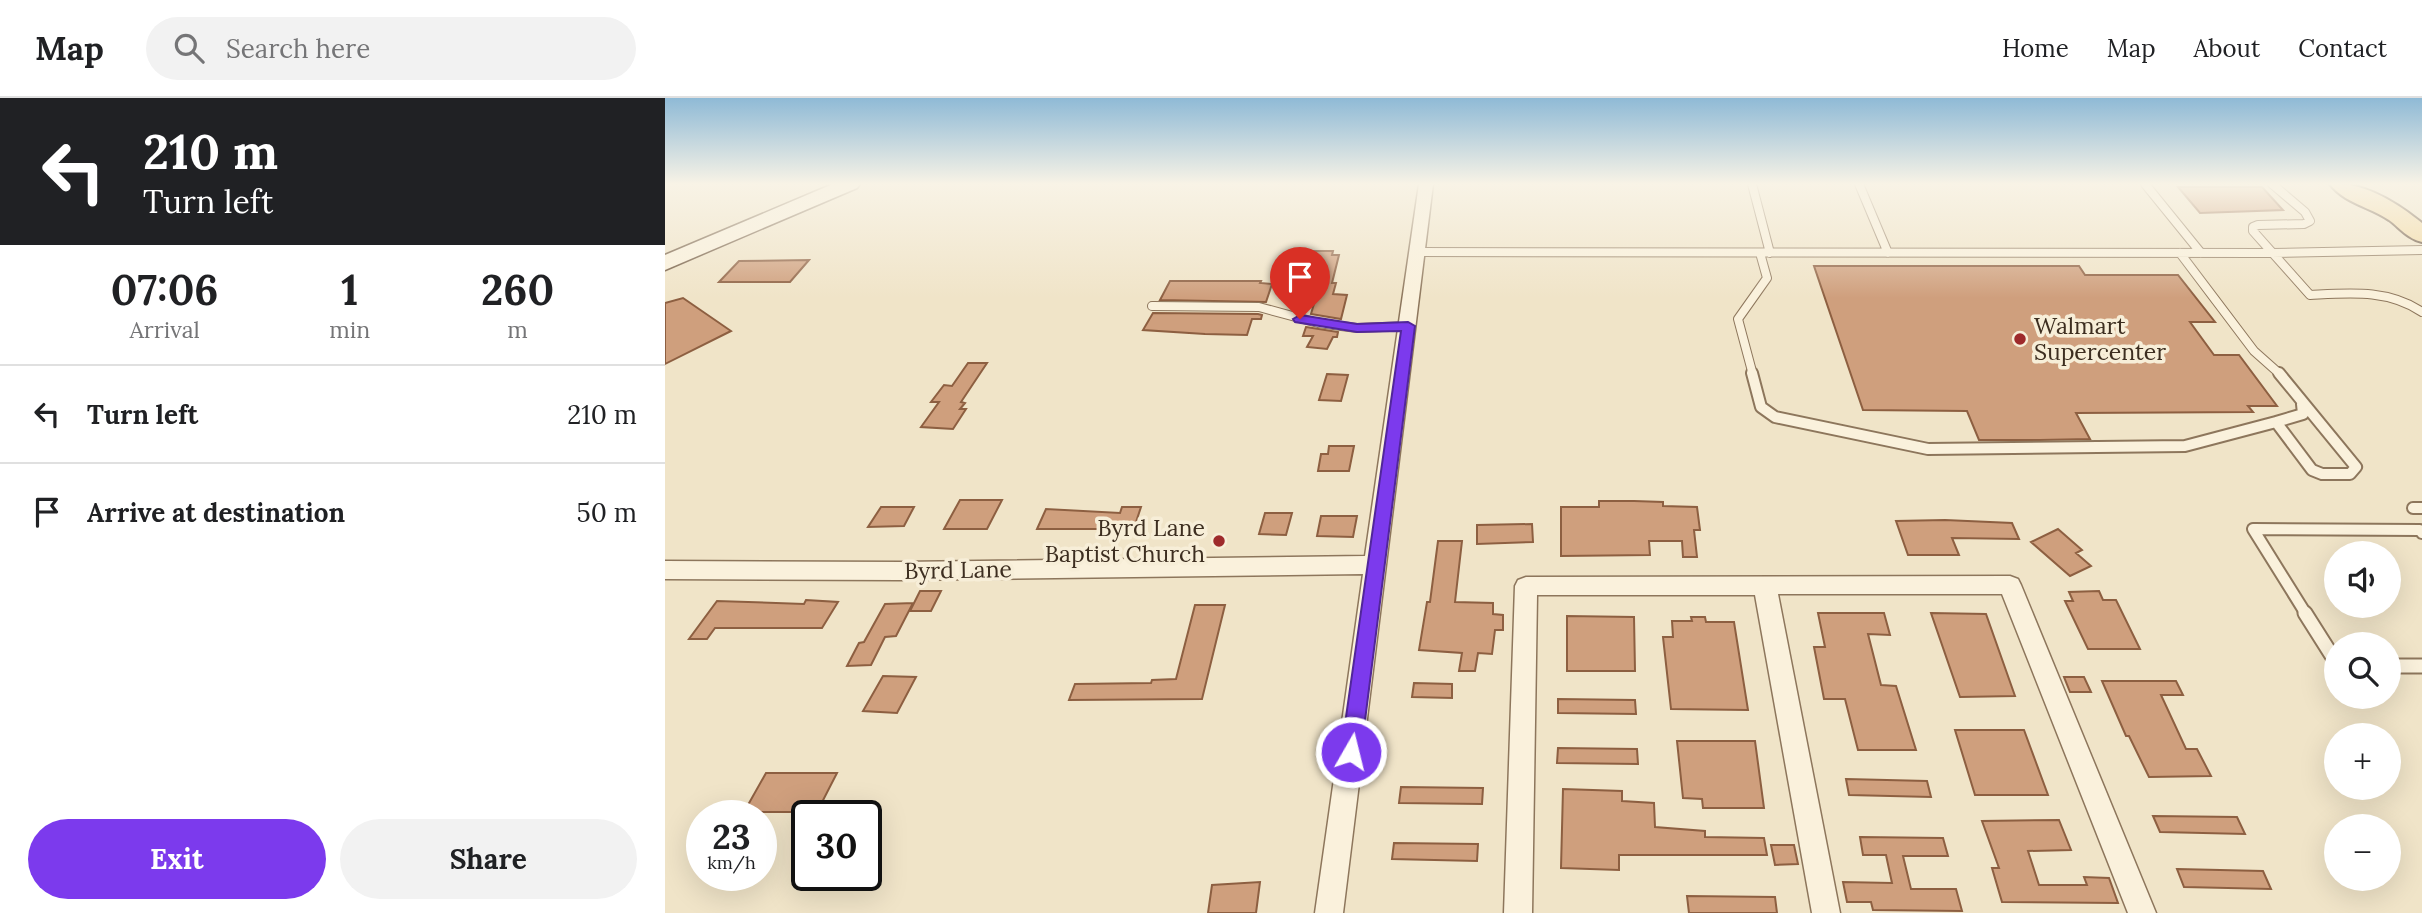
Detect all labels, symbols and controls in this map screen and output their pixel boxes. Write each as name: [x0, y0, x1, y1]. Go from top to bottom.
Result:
search box: [146, 17, 636, 80]
text: Map: [35, 27, 104, 69]
icon: search: [170, 29, 208, 67]
text: Search here: [226, 32, 370, 65]
text: Home: [2002, 33, 2069, 64]
text: Map: [2107, 33, 2156, 64]
text: About: [2194, 33, 2260, 64]
text: Contact: [2298, 33, 2387, 64]
text: 210 m: [143, 120, 278, 182]
icon: left: [28, 126, 119, 217]
text: Turn left: [143, 181, 273, 222]
pin: [1270, 247, 1330, 319]
icon: arrive: [1281, 258, 1319, 296]
text: 07:06: [111, 263, 219, 317]
text: 1: [341, 263, 358, 317]
text: 260: [481, 263, 554, 317]
place label: Walmart Supercenter: [2034, 311, 2166, 366]
text: Arrival: [129, 315, 200, 344]
text: min: [329, 315, 370, 344]
text: m: [507, 315, 528, 344]
marker: Walmart Supercenter: [2012, 331, 2028, 347]
icon: left: [28, 395, 66, 433]
text: Turn left: [87, 398, 198, 431]
text: 210 m: [567, 398, 637, 431]
icon: arrive: [28, 493, 66, 531]
text: Arrive at destination: [87, 496, 345, 529]
text: 50 m: [577, 496, 637, 529]
place label: Byrd Lane Baptist Church: [1045, 513, 1205, 568]
marker: Byrd Lane Baptist Church: [1211, 533, 1227, 549]
map controls: [2324, 541, 2401, 891]
button: sound: [2324, 541, 2401, 618]
street label: Byrd Lane: [904, 554, 1012, 585]
button: search: [2324, 632, 2401, 709]
position arrow: [1314, 715, 1388, 789]
button: +: [2324, 723, 2401, 800]
speed limit sign: 30: [791, 800, 882, 891]
text: 23: [712, 814, 751, 859]
button: −: [2324, 814, 2401, 891]
button: Exit: [28, 819, 326, 899]
button: Share: [340, 819, 637, 899]
text: km/h: [707, 851, 756, 874]

